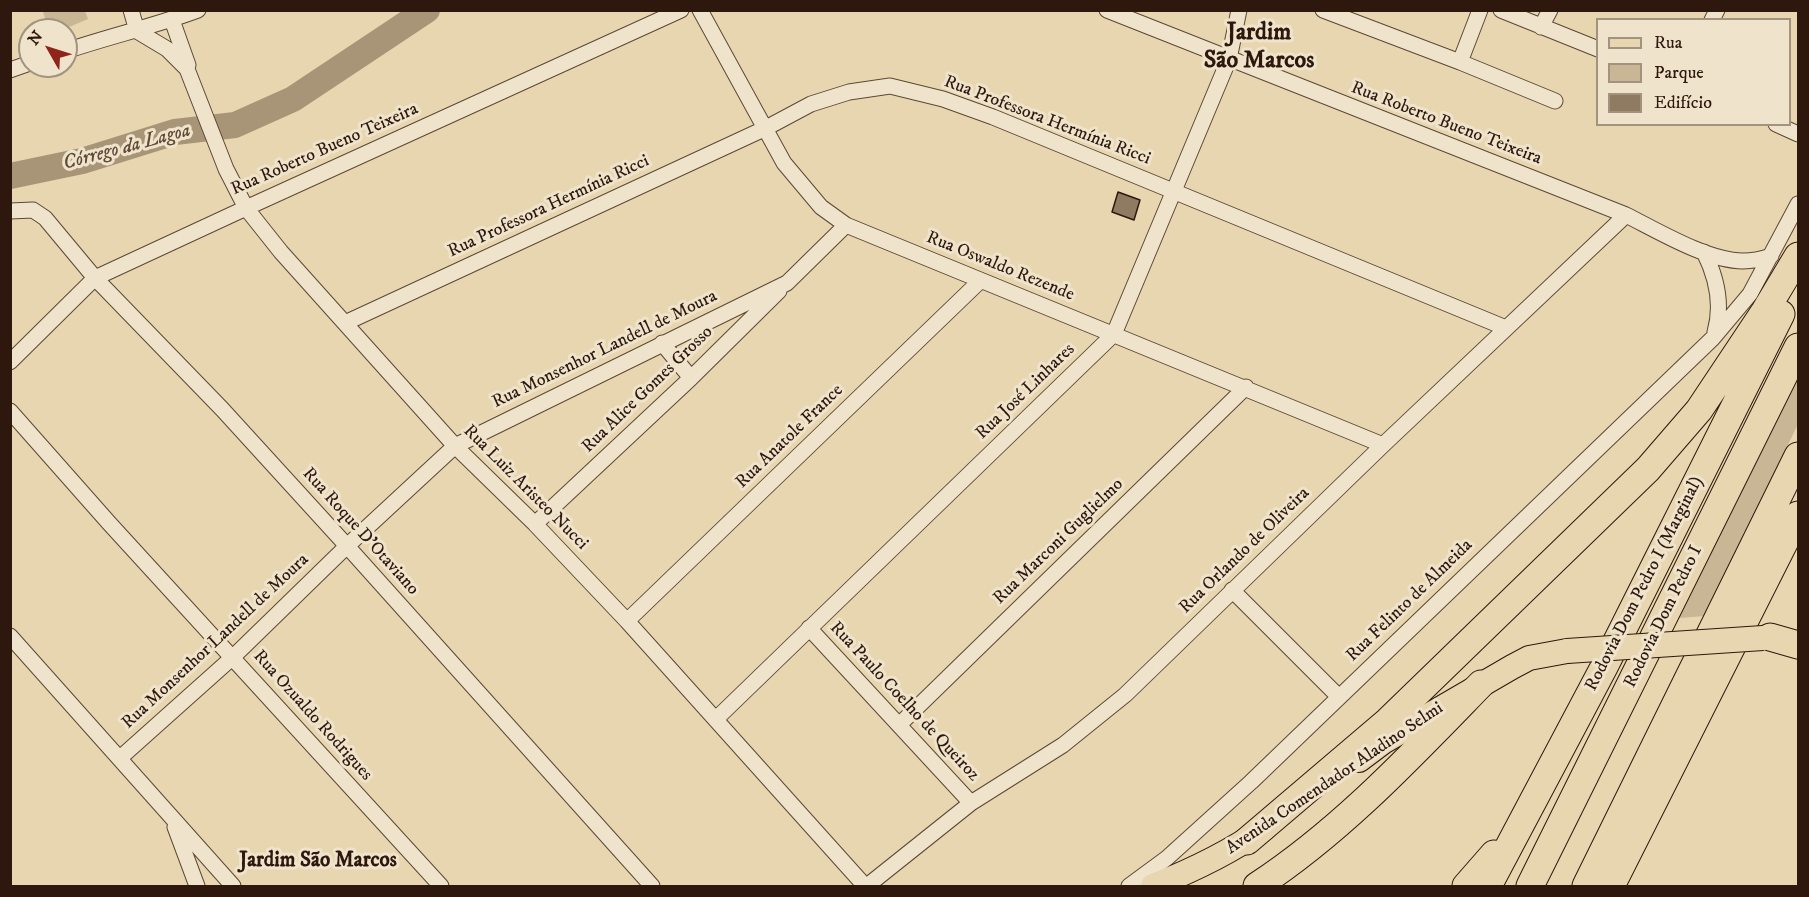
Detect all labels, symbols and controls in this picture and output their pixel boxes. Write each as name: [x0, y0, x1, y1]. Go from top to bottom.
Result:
north arrow: [18, 18, 78, 78]
legend: [1596, 18, 1791, 126]
district label: Jardim São Marcos: [1204, 20, 1314, 76]
text: N: [24, 27, 47, 49]
text: Rua: [1654, 32, 1682, 54]
text: Parque: [1654, 62, 1704, 84]
street label: Rua Professora Hermínia Ricci: [941, 72, 1153, 170]
street label: Rua Roberto Bueno Teixeira: [1348, 78, 1544, 170]
text: Edifício: [1654, 92, 1712, 114]
street label: Rua Roberto Bueno Teixeira: [228, 99, 422, 201]
water label: Córrego da Lagoa: [61, 119, 193, 177]
street label: Rua Professora Hermínia Ricci: [445, 151, 653, 263]
street label: Rua Oswaldo Rezende: [923, 227, 1077, 307]
street label: Rua Monsenhor Landell de Moura: [489, 286, 721, 414]
street label: Rua Alice Gomes Grosso: [578, 322, 718, 458]
street label: Rua José Linhares: [972, 339, 1080, 445]
street label: Rua Anatole France: [732, 380, 848, 494]
street label: Rua Luiz Aristeo Nucci: [458, 421, 592, 555]
street label: Rua Roque D'Otaviano: [297, 464, 423, 600]
street label: Rodovia Dom Pedro I (Marginal): [1581, 473, 1709, 695]
street label: Rua Marconi Guglielmo: [989, 474, 1129, 610]
street label: Rua Orlando de Oliveira: [1175, 483, 1315, 619]
street label: Rua Felinto de Almeida: [1342, 535, 1478, 667]
street label: Rodovia Dom Pedro I: [1620, 542, 1708, 692]
street label: Rua Monsenhor Landell de Moura: [118, 550, 314, 734]
street label: Rua Paulo Coelho de Queiroz: [824, 618, 984, 786]
street label: Rua Ozualdo Rodrigues: [248, 646, 376, 786]
street label: Avenida Comendador Aladino Selmi: [1222, 698, 1448, 860]
district label: Jardim São Marcos: [239, 849, 397, 875]

